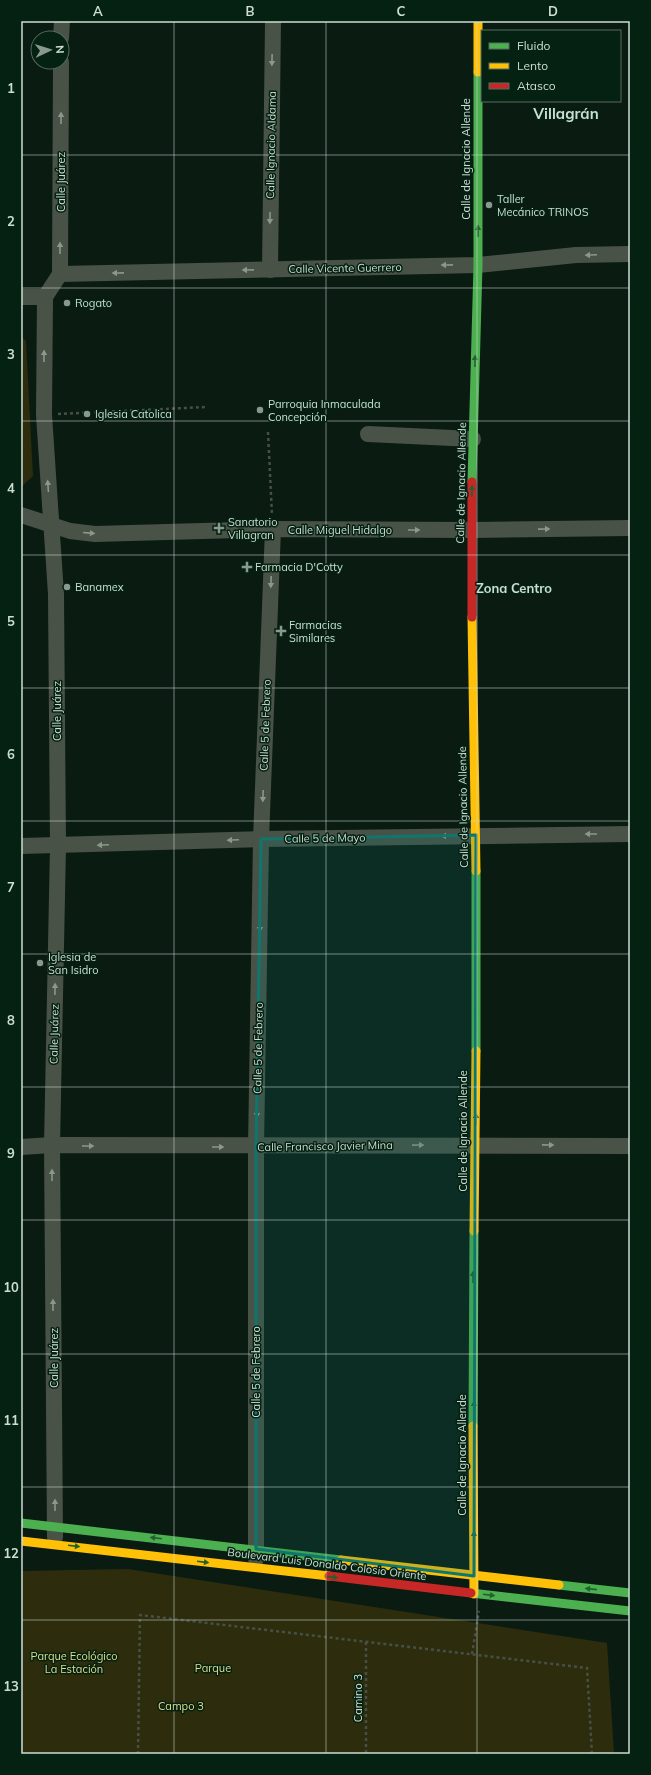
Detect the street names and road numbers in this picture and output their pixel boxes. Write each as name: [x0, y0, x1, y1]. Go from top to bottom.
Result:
street label: Calle Ignacio Aldama: [263, 91, 279, 199]
street label: Calle de Ignacio Allende: [459, 98, 473, 220]
street label: Calle Juárez: [54, 152, 68, 212]
street label: Calle Vicente Guerrero: [288, 260, 402, 276]
street label: Calle de Ignacio Allende: [453, 422, 469, 544]
street label: Calle Miguel Hidalgo: [288, 523, 392, 537]
street label: Calle 5 de Febrero: [256, 679, 274, 771]
street label: Calle Juárez: [50, 681, 64, 741]
street label: Calle de Ignacio Allende: [455, 746, 471, 868]
street label: Calle 5 de Mayo: [284, 830, 366, 846]
street label: Calle 5 de Febrero: [250, 1002, 266, 1094]
street label: Calle Juárez: [46, 1004, 62, 1064]
street label: Calle de Ignacio Allende: [456, 1070, 470, 1192]
street label: Calle Francisco Javier Mina: [257, 1138, 393, 1154]
street label: Calle 5 de Febrero: [249, 1326, 263, 1418]
street label: Calle Juárez: [47, 1328, 61, 1388]
street label: Calle de Ignacio Allende: [455, 1394, 469, 1516]
street label: Boulevard Luis Donaldo Colosio Oriente: [227, 1545, 427, 1583]
street label: Camino 3: [351, 1674, 365, 1722]

